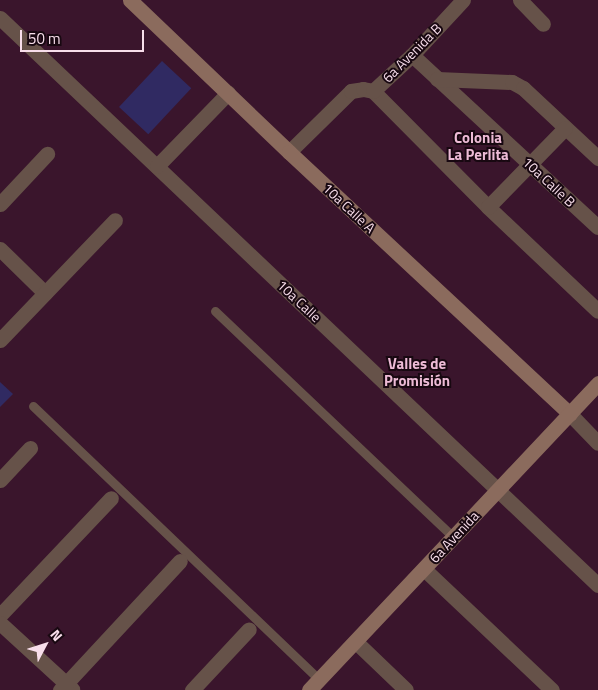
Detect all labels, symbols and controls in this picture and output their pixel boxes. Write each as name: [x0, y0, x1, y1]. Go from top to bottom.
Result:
scale bar: [22, 20, 146, 52]
street label: 6a Avenida B: [379, 20, 445, 86]
text: 50 m: [28, 27, 61, 50]
district label: Colonia La Perlita: [447, 128, 509, 163]
street label: 10a Calle B: [519, 153, 579, 211]
street label: 10a Calle A: [319, 180, 379, 236]
street label: 10a Calle: [274, 276, 324, 326]
district label: Valles de Promisión: [384, 354, 450, 389]
street label: 6a Avenida: [426, 508, 482, 566]
north arrow: [20, 620, 70, 670]
text: N: [46, 625, 68, 645]

